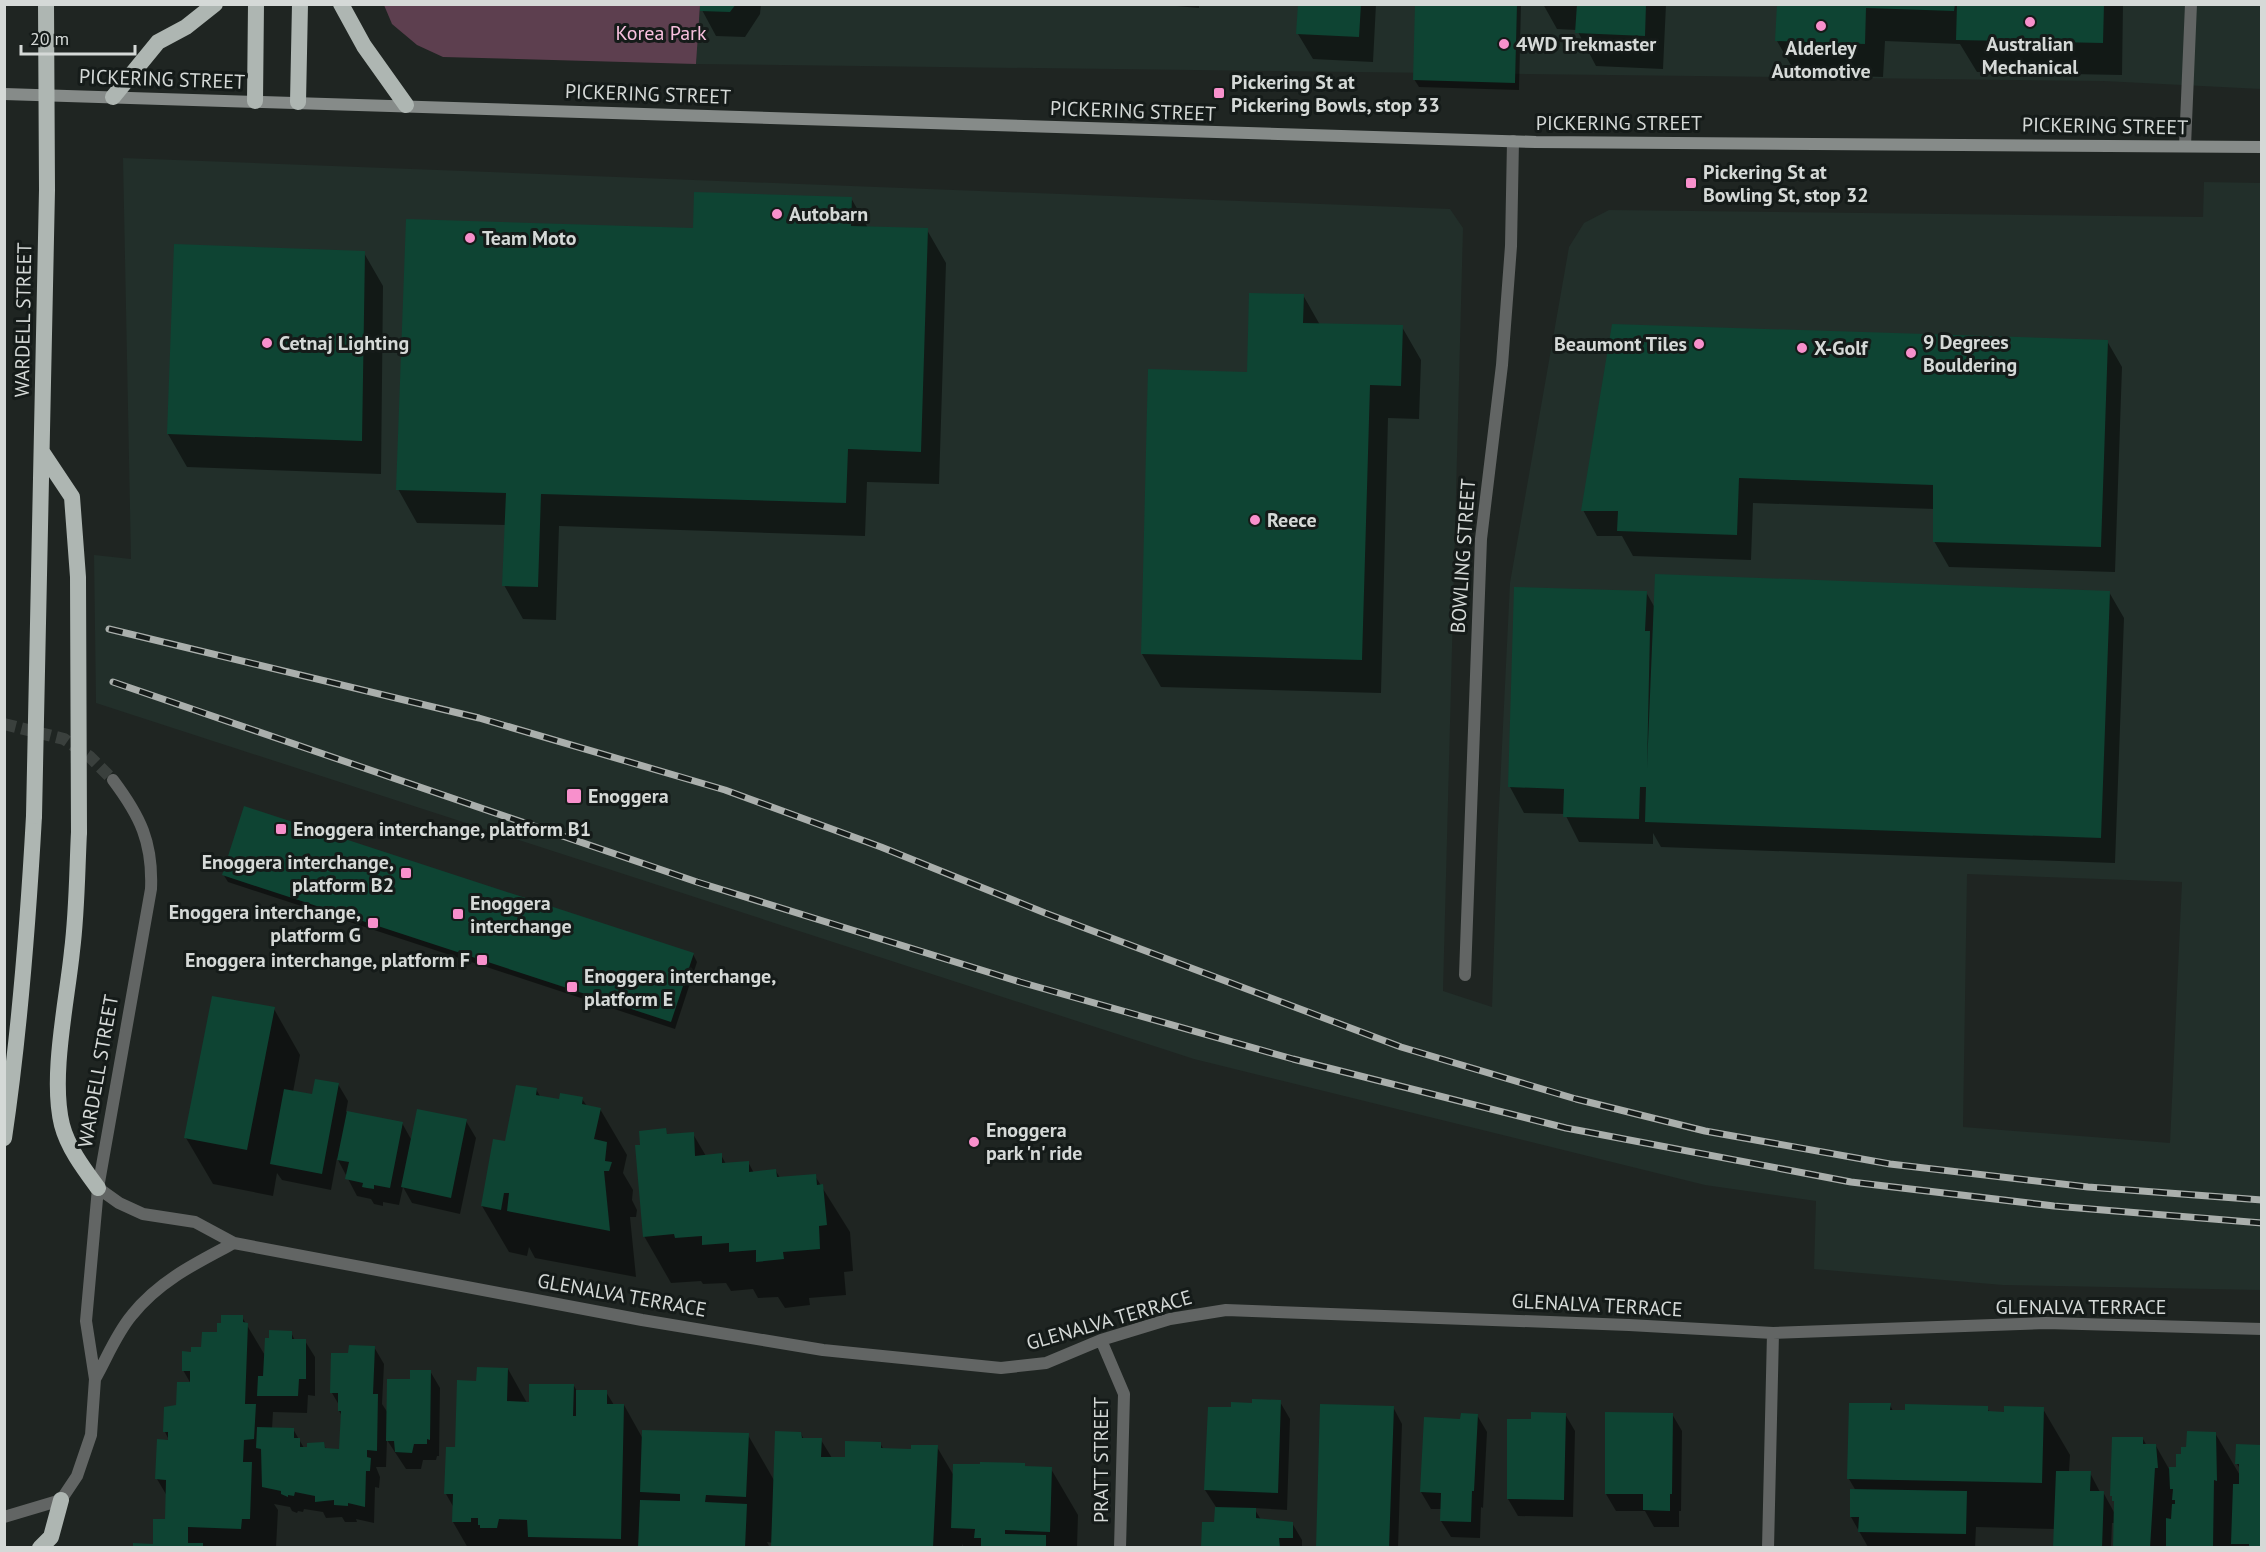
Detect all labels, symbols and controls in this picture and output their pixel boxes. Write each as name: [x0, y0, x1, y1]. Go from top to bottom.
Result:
marker: Australian Mechanical: [2023, 15, 2037, 29]
scale bar: [21, 18, 135, 56]
marker: Alderley Automotive: [1814, 19, 1828, 33]
park label: Korea Park: [616, 20, 707, 46]
text: 20 m: [30, 27, 69, 50]
place label: 4WD Trekmaster: [1516, 31, 1656, 57]
place label: Australian Mechanical: [1982, 31, 2078, 80]
place label: Alderley Automotive: [1771, 35, 1871, 84]
marker: 4WD Trekmaster: [1497, 37, 1511, 51]
street label: PICKERING STREET: [78, 63, 246, 95]
place label: Pickering St at Pickering Bowls, stop 33: [1231, 69, 1440, 118]
street label: PICKERING STREET: [564, 78, 732, 110]
marker: Pickering St at Pickering Bowls, stop 33: [1212, 86, 1226, 100]
street label: PICKERING STREET: [1049, 95, 1217, 127]
street label: PICKERING STREET: [1536, 110, 1702, 136]
street label: PICKERING STREET: [2022, 112, 2188, 140]
place label: Pickering St at Bowling St, stop 32: [1703, 159, 1869, 208]
marker: Pickering St at Bowling St, stop 32: [1684, 176, 1698, 190]
place label: Autobarn: [789, 201, 868, 227]
marker: Autobarn: [770, 207, 784, 221]
place label: Team Moto: [482, 225, 577, 251]
marker: Team Moto: [463, 231, 477, 245]
street label: WARDELL STREET: [9, 242, 37, 398]
place label: 9 Degrees Bouldering: [1923, 329, 2017, 378]
place label: Cetnaj Lighting: [279, 330, 409, 356]
place label: Beaumont Tiles: [1554, 331, 1687, 357]
place label: X-Golf: [1814, 335, 1869, 361]
marker: Cetnaj Lighting: [260, 336, 274, 350]
marker: Beaumont Tiles: [1692, 337, 1706, 351]
marker: X-Golf: [1795, 341, 1809, 355]
marker: 9 Degrees Bouldering: [1904, 346, 1918, 360]
street label: BOWLING STREET: [1445, 478, 1481, 634]
place label: Reece: [1267, 507, 1317, 533]
marker: Reece: [1248, 513, 1262, 527]
place label: Enoggera: [588, 783, 669, 809]
marker: Enoggera: [565, 787, 583, 805]
place label: Enoggera interchange, platform B1: [293, 816, 591, 842]
marker: Enoggera interchange, platform B1: [274, 822, 288, 836]
place label: Enoggera interchange, platform B2: [202, 849, 394, 898]
marker: Enoggera interchange, platform B2: [399, 866, 413, 880]
place label: Enoggera interchange: [470, 890, 572, 939]
place label: Enoggera interchange, platform G: [169, 899, 361, 948]
marker: Enoggera interchange: [451, 907, 465, 921]
marker: Enoggera interchange, platform G: [366, 916, 380, 930]
place label: Enoggera interchange, platform F: [185, 947, 470, 973]
marker: Enoggera interchange, platform F: [475, 953, 489, 967]
place label: Enoggera interchange, platform E: [584, 963, 776, 1012]
marker: Enoggera interchange, platform E: [565, 980, 579, 994]
street label: WARDELL STREET: [72, 993, 124, 1149]
place label: Enoggera park 'n' ride: [986, 1117, 1083, 1166]
marker: Enoggera park 'n' ride: [967, 1135, 981, 1149]
street label: GLENALVA TERRACE: [535, 1267, 709, 1323]
street label: GLENALVA TERRACE: [1023, 1284, 1195, 1356]
street label: GLENALVA TERRACE: [1511, 1288, 1683, 1322]
street label: GLENALVA TERRACE: [1995, 1294, 2167, 1320]
street label: PRATT STREET: [1088, 1397, 1114, 1523]

